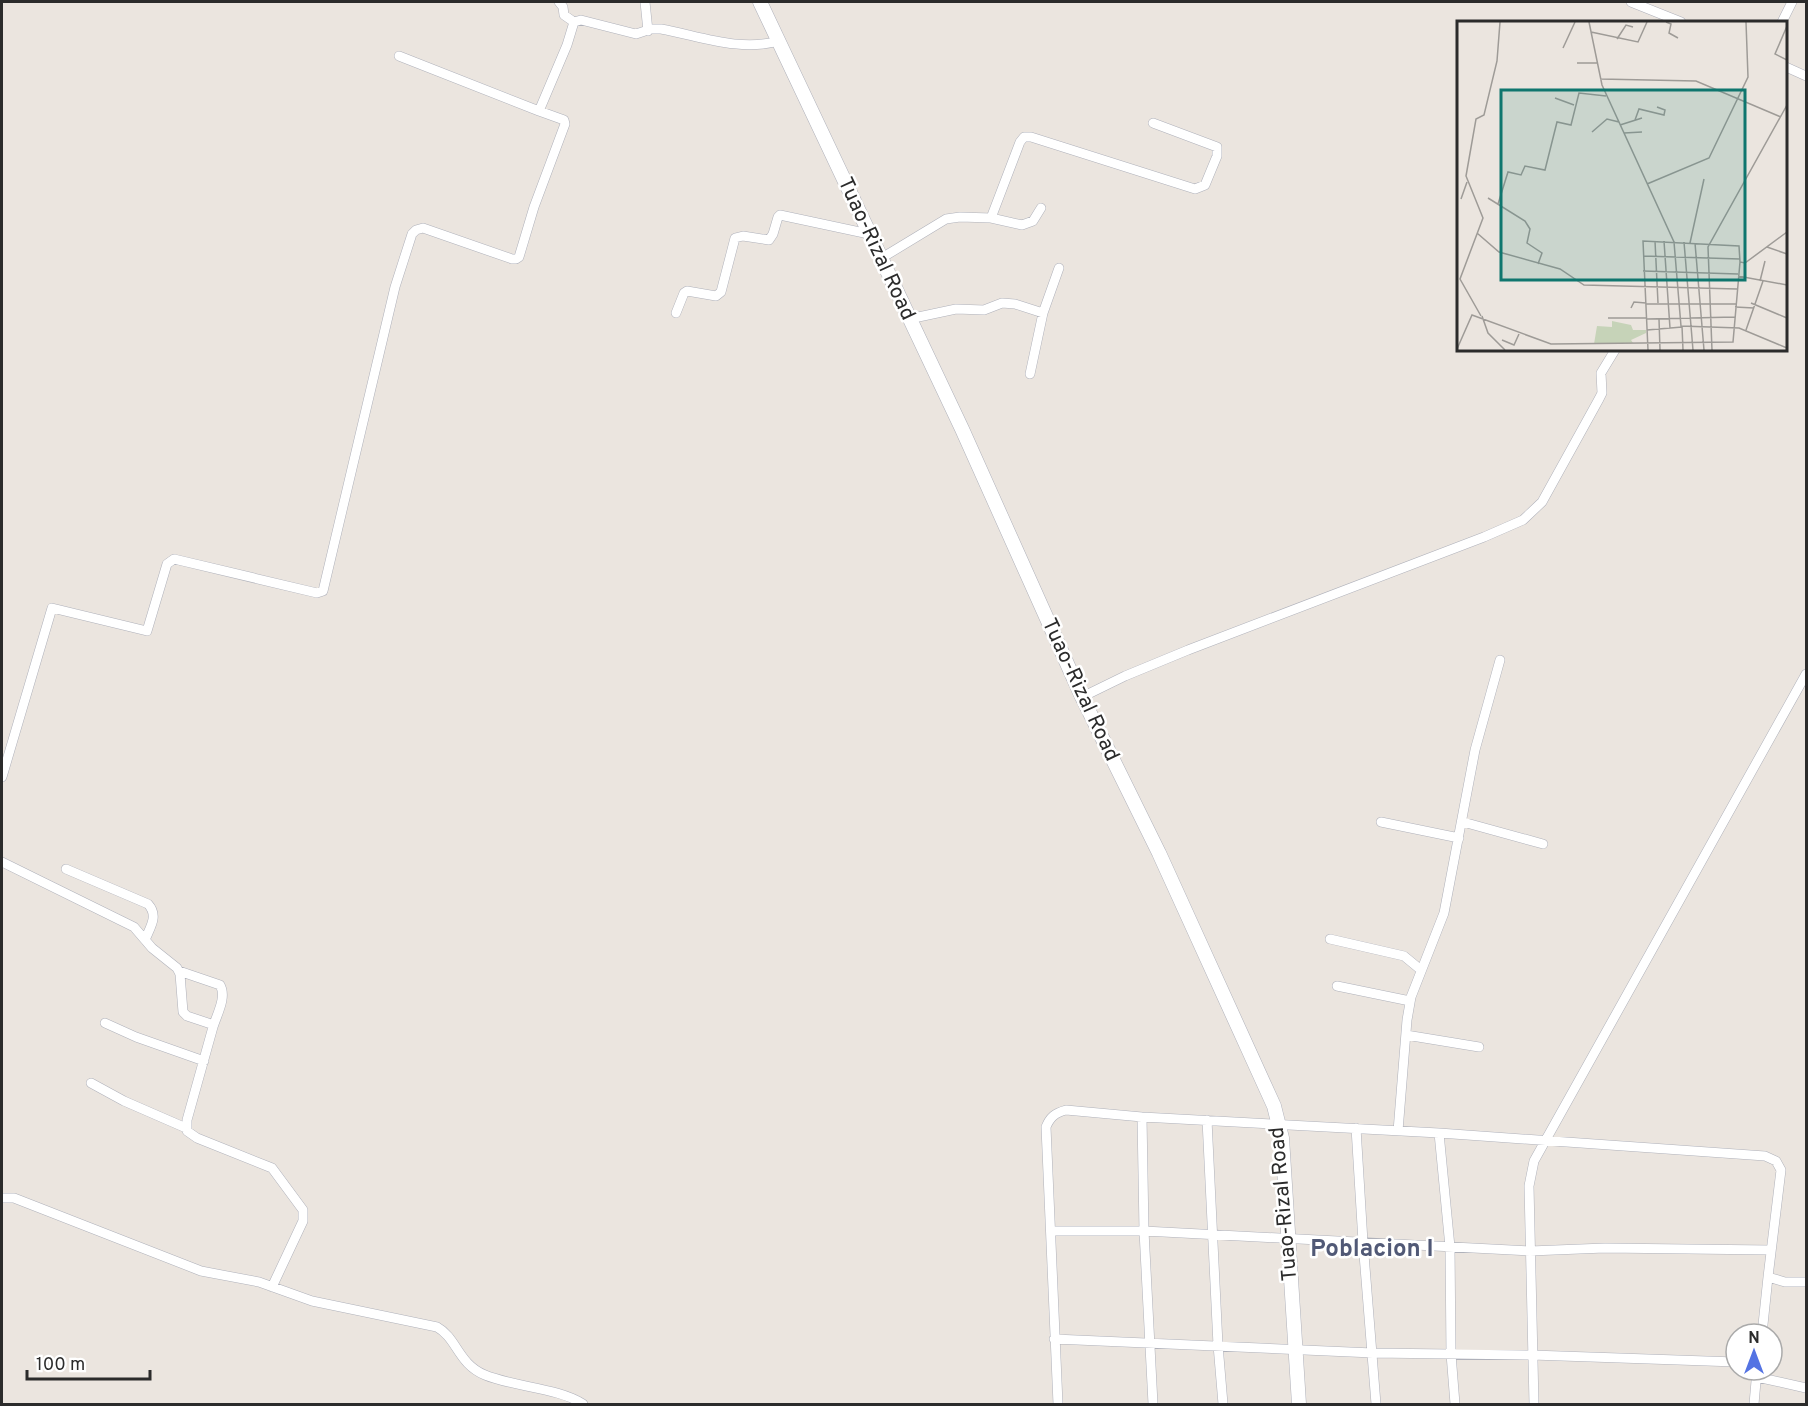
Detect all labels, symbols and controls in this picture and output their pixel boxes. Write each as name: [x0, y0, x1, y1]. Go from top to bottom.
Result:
inset map: [1457, 21, 1787, 351]
street label: Tuao-Rizal Road: [831, 173, 921, 325]
street label: Tuao-Rizal Road: [1035, 614, 1125, 766]
street label: Tuao-Rizal Road: [1264, 1126, 1304, 1282]
district label: Poblacion I: [1310, 1235, 1434, 1265]
north arrow: [1724, 1322, 1784, 1382]
text: N: [1748, 1329, 1760, 1349]
scale bar: [27, 1343, 150, 1381]
text: 100 m: [36, 1354, 85, 1377]

